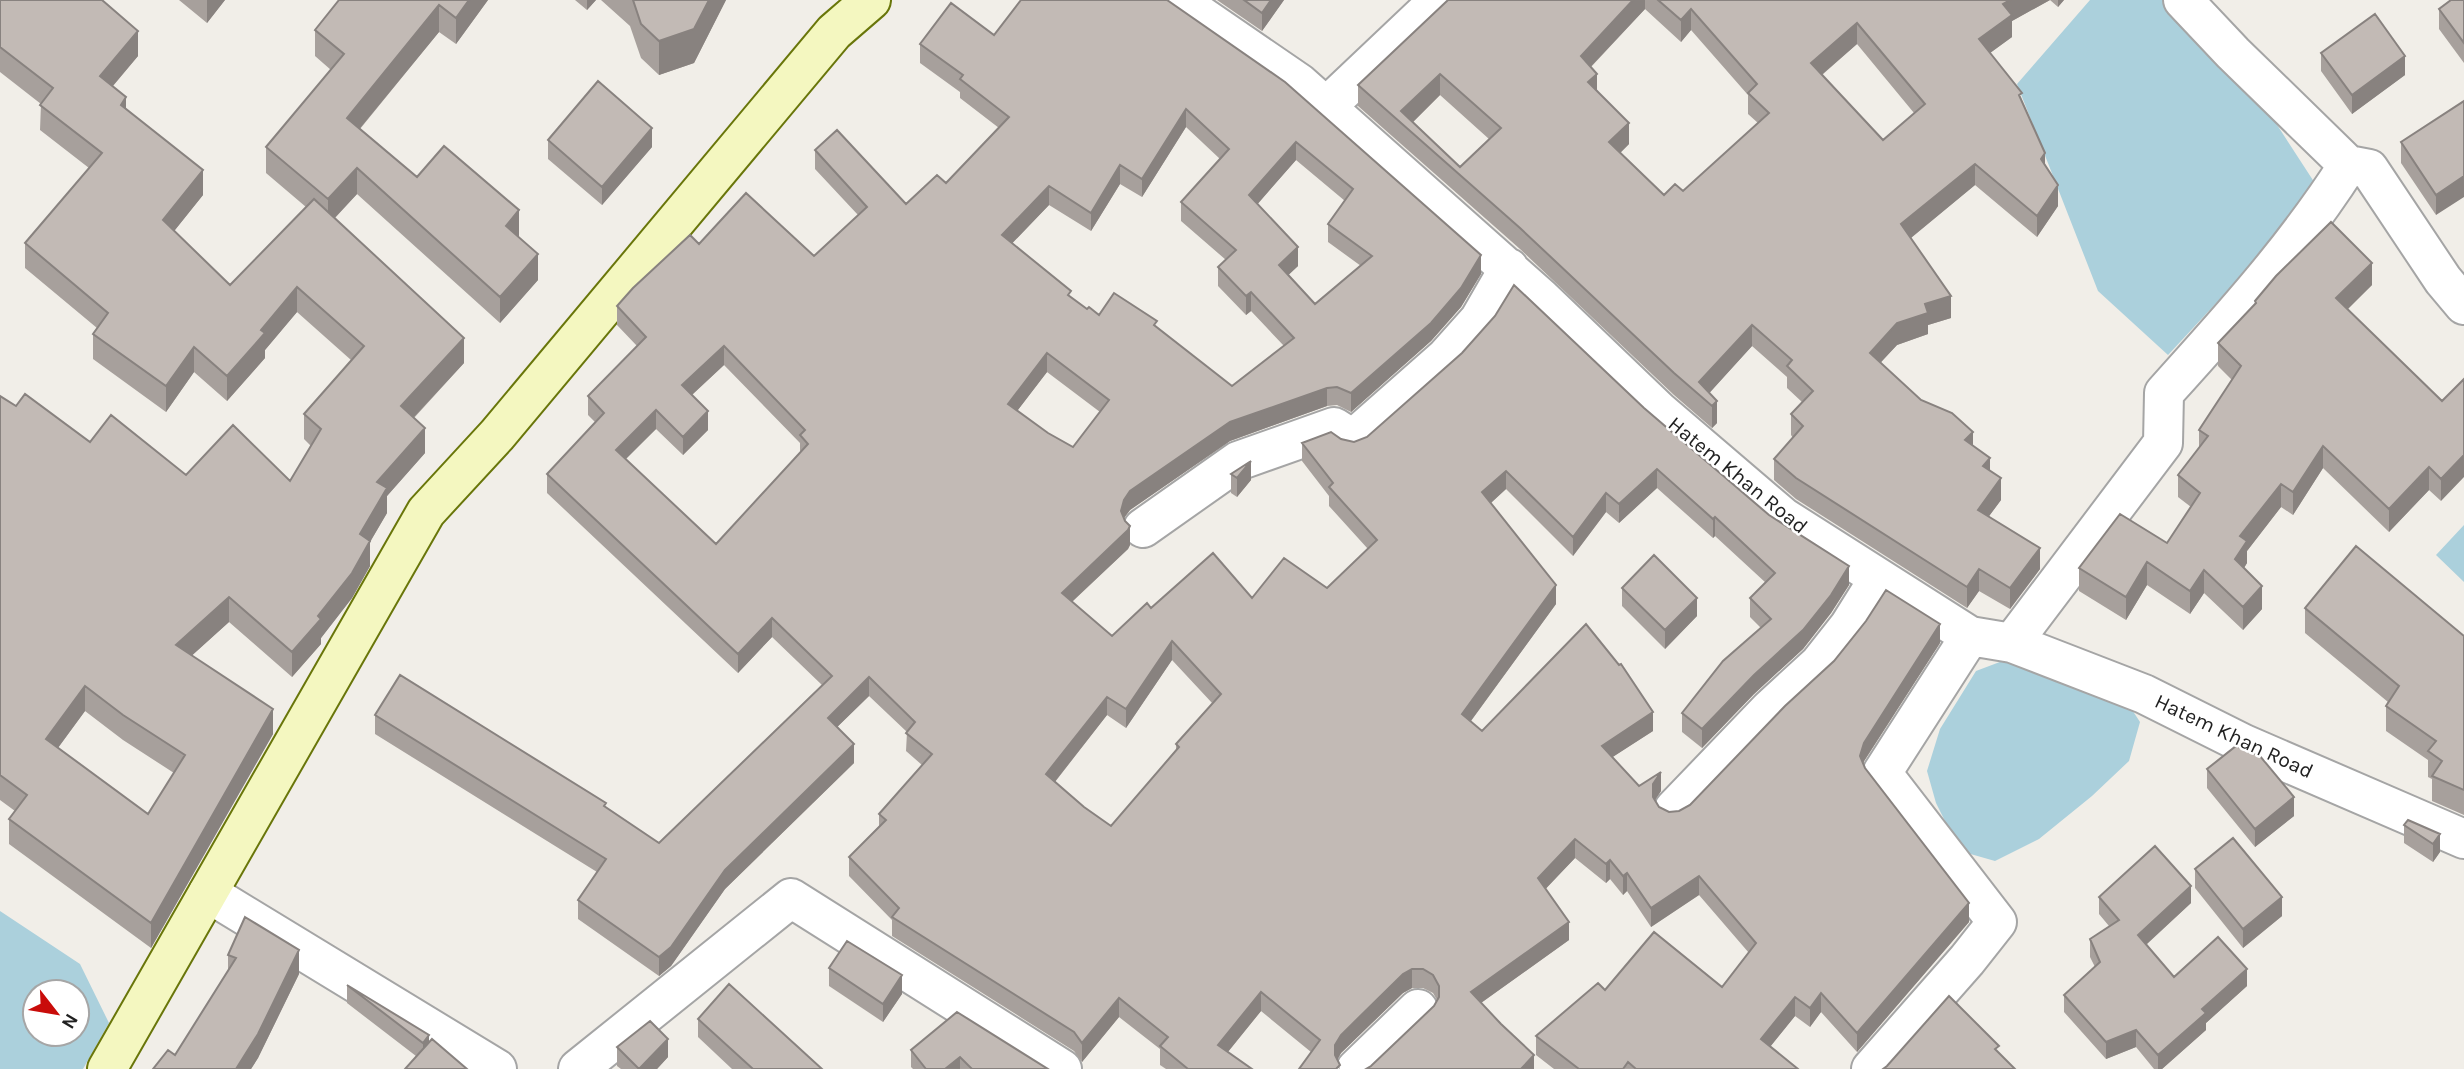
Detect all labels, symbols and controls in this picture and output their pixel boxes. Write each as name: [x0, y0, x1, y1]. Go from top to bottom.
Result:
street label: Hatem Khan Road: [1664, 412, 1812, 538]
street label: Hatem Khan Road: [2151, 689, 2317, 783]
north arrow: [21, 978, 91, 1048]
text: N: [57, 1010, 83, 1033]

